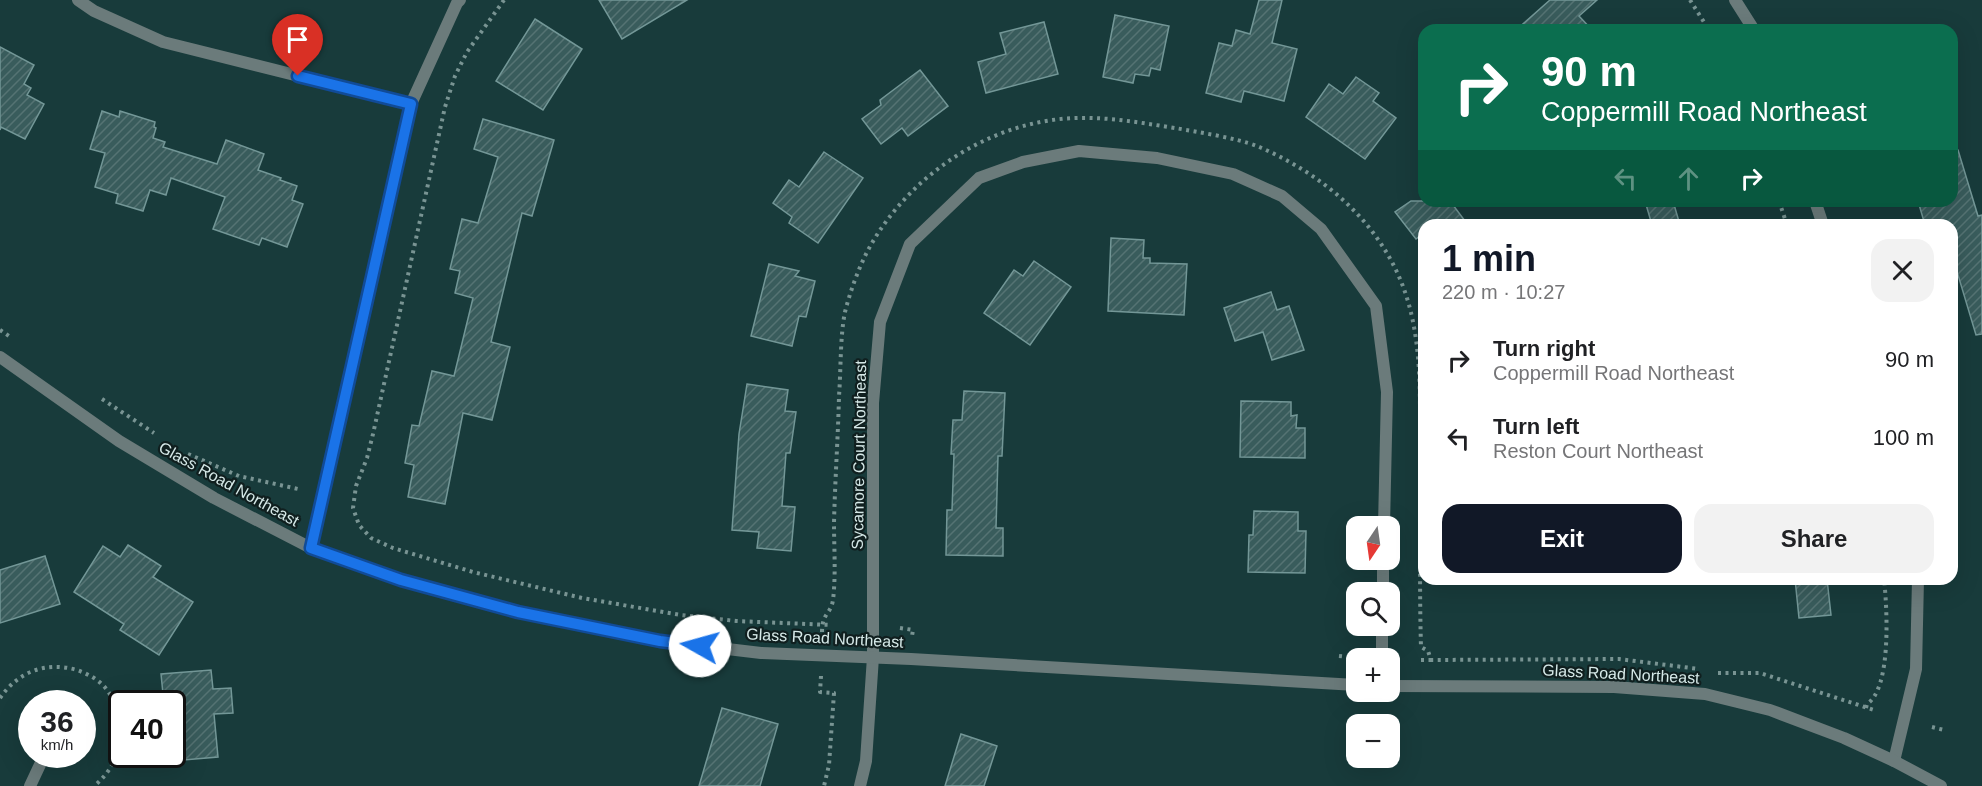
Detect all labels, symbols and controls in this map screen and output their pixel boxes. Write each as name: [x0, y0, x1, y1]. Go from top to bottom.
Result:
pin: [272, 14, 323, 76]
icon: arrive: [281, 23, 314, 56]
icon: right: [1442, 48, 1520, 126]
text: 90 m: [1541, 48, 1637, 95]
text: Coppermill Road Northeast: [1541, 97, 1867, 127]
icon: left: [1609, 162, 1642, 195]
icon: ahead: [1672, 162, 1705, 195]
icon: right: [1735, 162, 1768, 195]
text: 1 min: [1442, 238, 1536, 279]
button: close: [1871, 239, 1934, 302]
text: 220 m · 10:27: [1442, 281, 1565, 303]
text: Turn right: [1493, 336, 1595, 361]
icon: right: [1442, 344, 1475, 377]
text: 90 m: [1885, 347, 1934, 372]
street label: Sycamore Court Northeast: [849, 360, 869, 550]
text: Coppermill Road Northeast: [1493, 362, 1734, 384]
text: Turn left: [1493, 414, 1579, 439]
icon: left: [1442, 422, 1475, 455]
text: 100 m: [1873, 425, 1934, 450]
street label: Glass Road Northeast: [156, 438, 302, 530]
text: Reston Court Northeast: [1493, 440, 1703, 462]
button: Exit: [1442, 504, 1682, 573]
button: Share: [1694, 504, 1934, 573]
north arrow: [1346, 516, 1400, 570]
map controls: [1346, 516, 1400, 768]
button: search: [1346, 582, 1400, 636]
position arrow: [668, 614, 732, 678]
street label: Glass Road Northeast: [746, 625, 905, 651]
button: +: [1346, 648, 1400, 702]
street label: Glass Road Northeast: [1542, 661, 1701, 687]
speed limit sign: 40: [108, 690, 186, 768]
text: 36: [40, 705, 74, 738]
button: −: [1346, 714, 1400, 768]
text: km/h: [41, 736, 73, 753]

